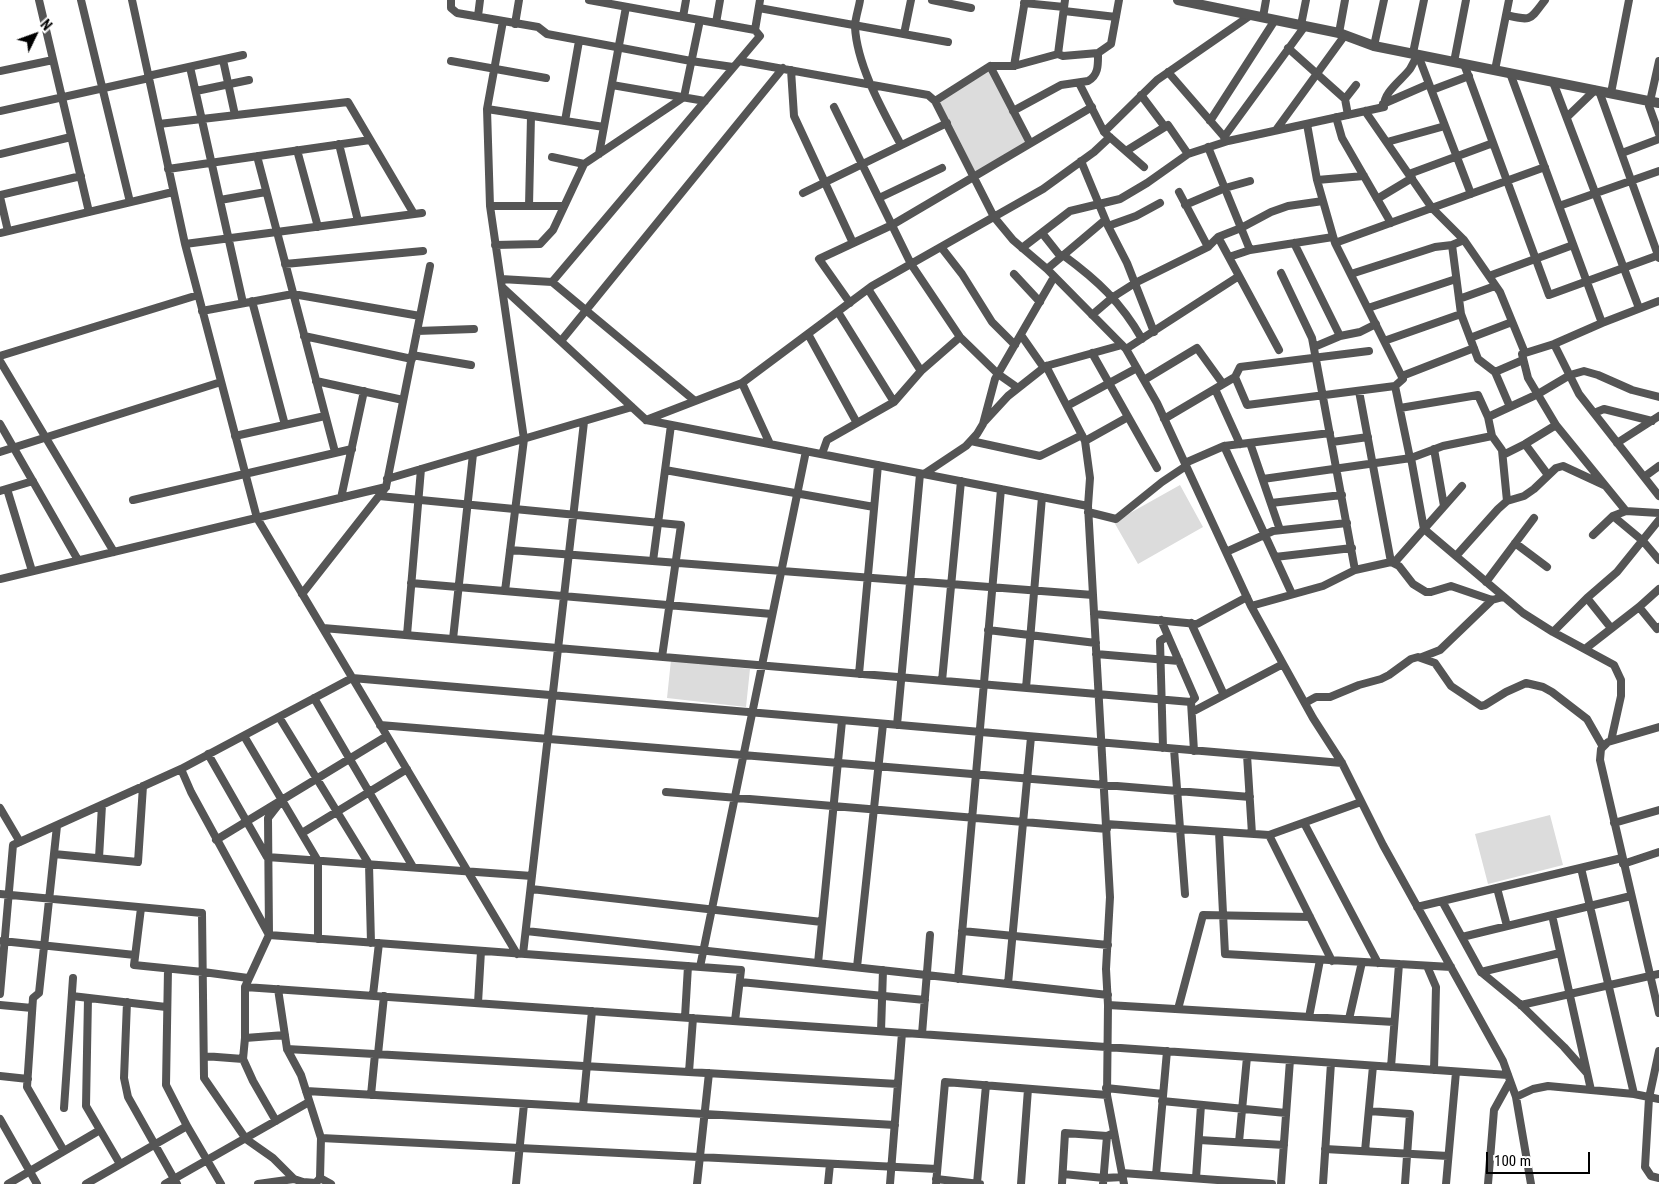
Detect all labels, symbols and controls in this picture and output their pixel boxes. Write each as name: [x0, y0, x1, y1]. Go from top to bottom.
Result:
north arrow: [10, 10, 60, 60]
text: N: [37, 16, 55, 33]
scale bar: [1489, 1142, 1593, 1174]
text: 100 m: [1494, 1152, 1531, 1170]

